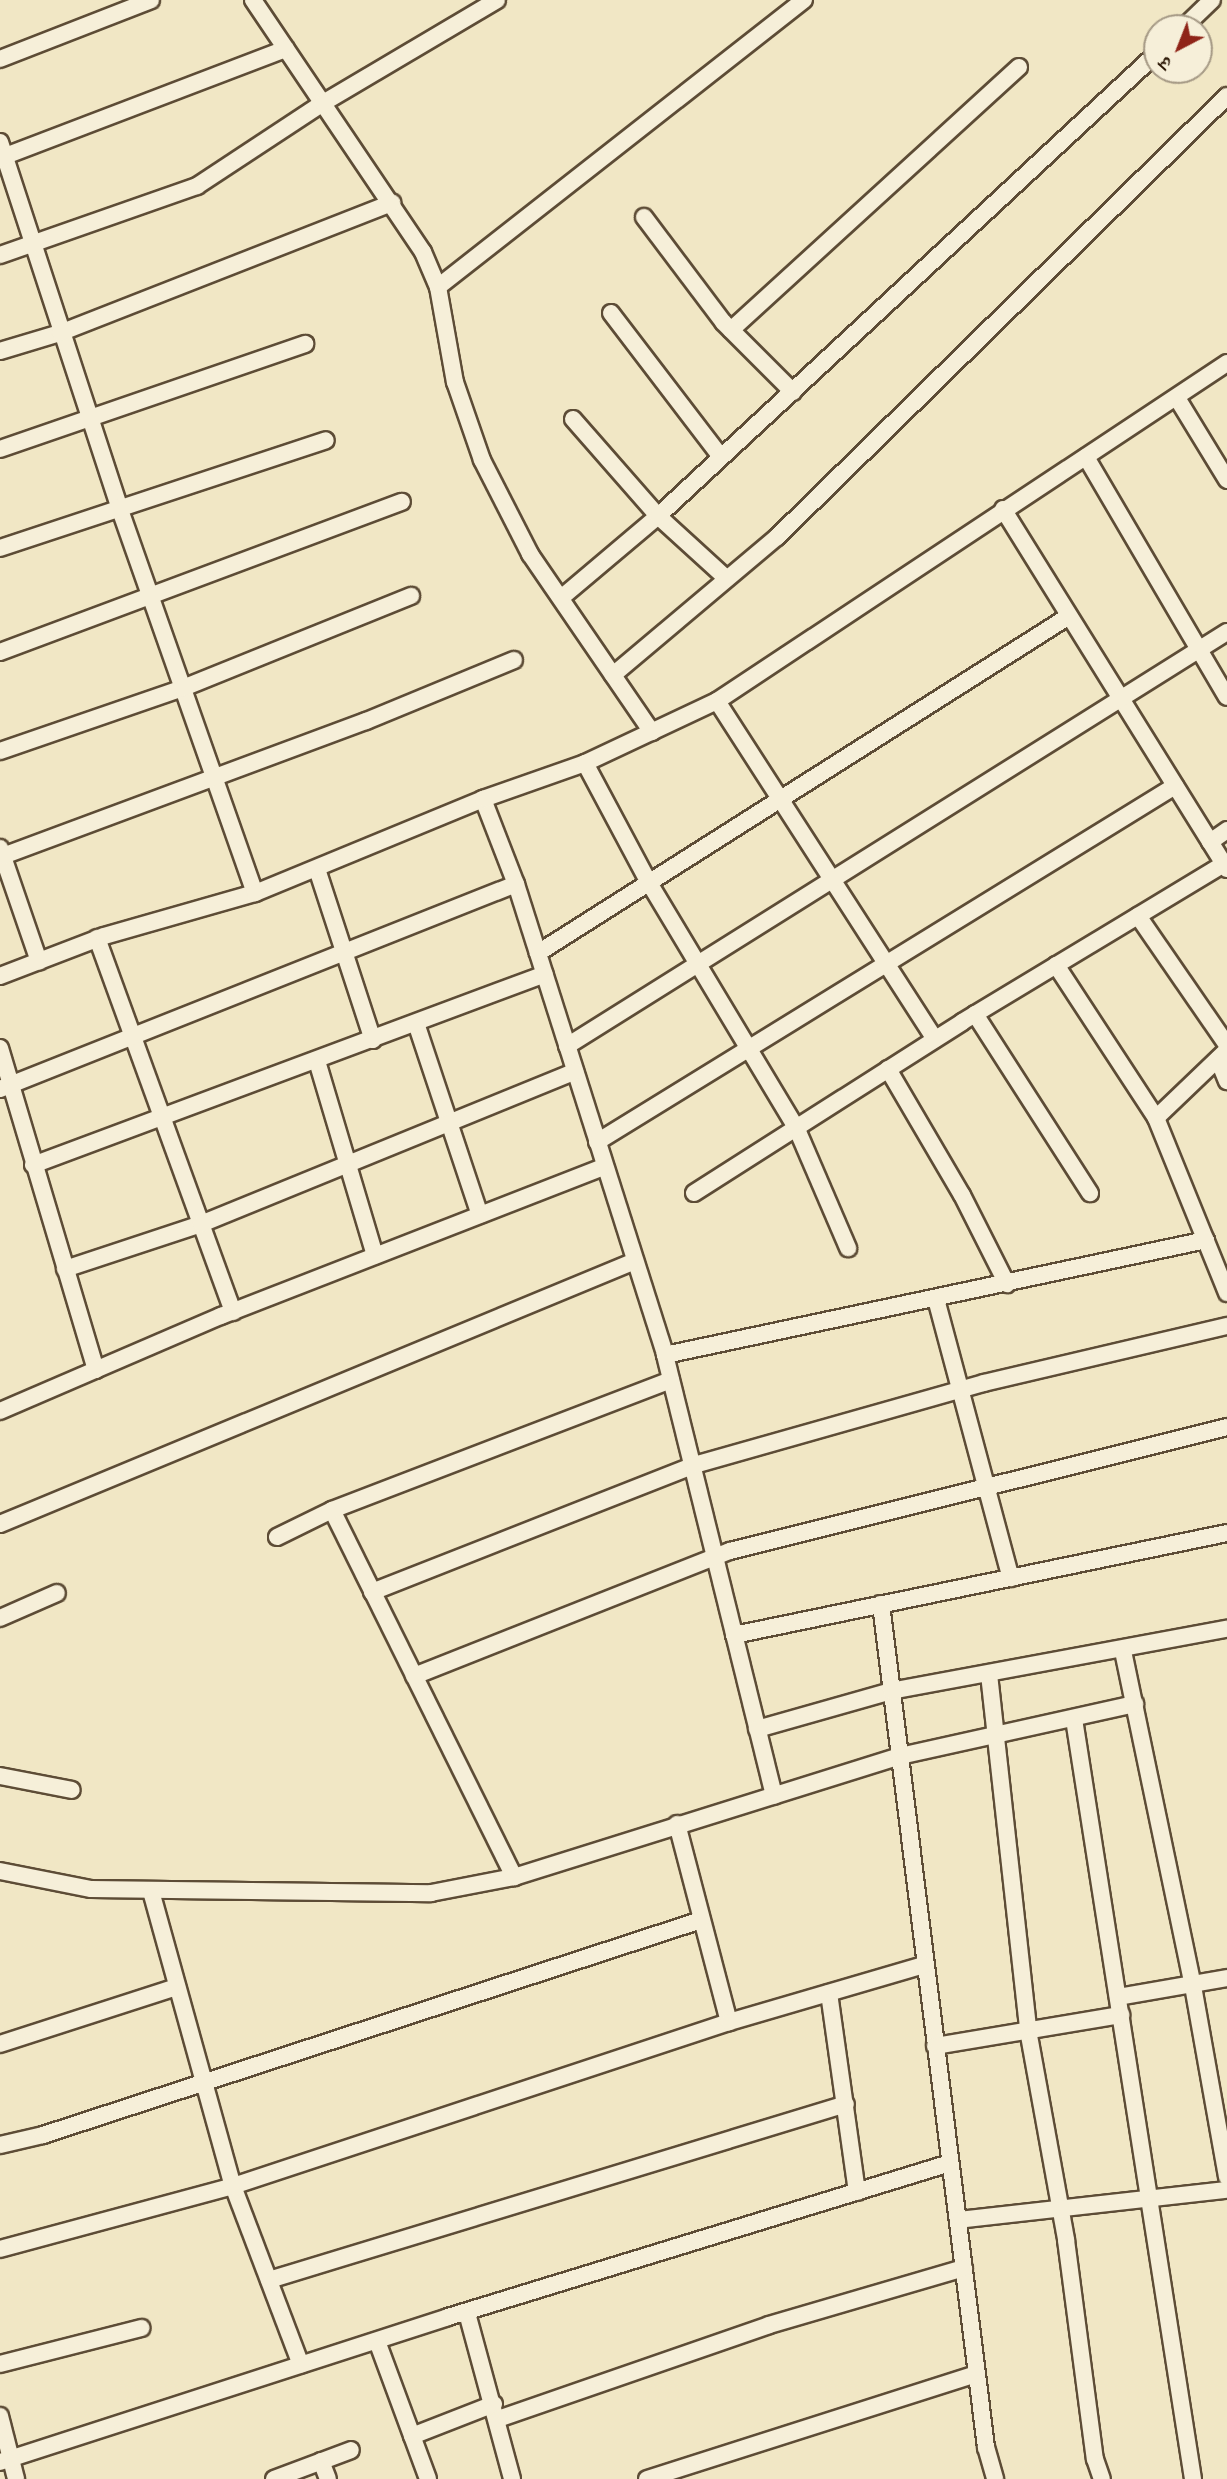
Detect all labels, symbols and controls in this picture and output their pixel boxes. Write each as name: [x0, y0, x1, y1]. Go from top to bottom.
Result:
north arrow: [1143, 14, 1213, 84]
text: उ: [1154, 52, 1176, 75]

